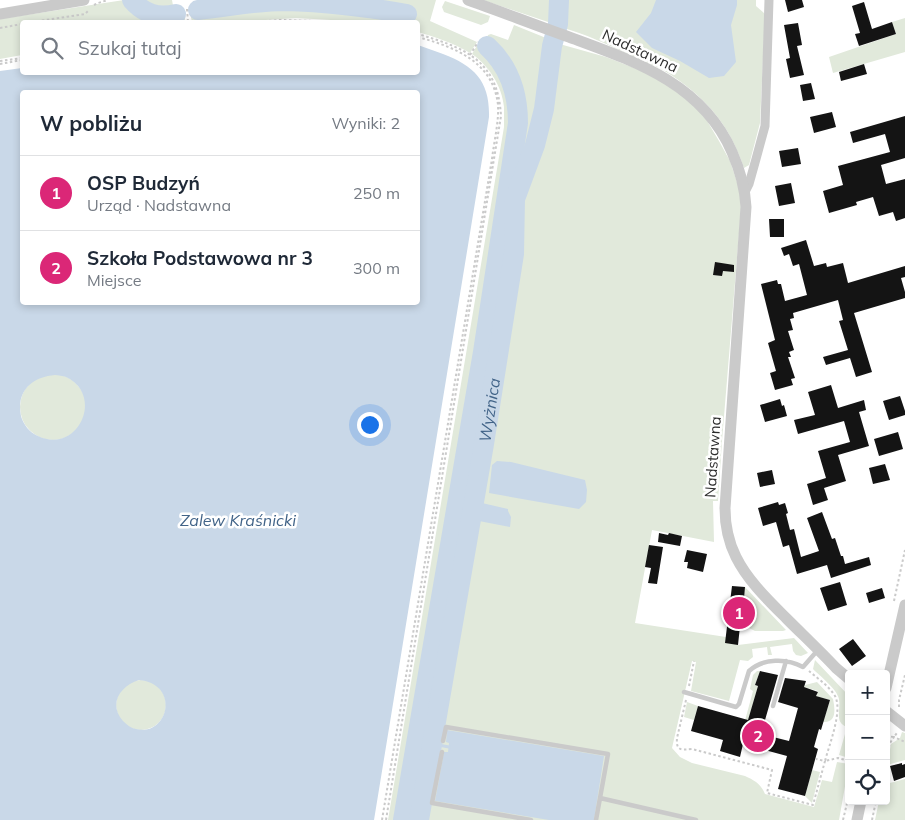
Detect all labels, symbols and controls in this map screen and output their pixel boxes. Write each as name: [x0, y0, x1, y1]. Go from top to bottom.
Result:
search box: [20, 20, 420, 75]
street label: Nadstawna: [599, 25, 681, 76]
icon: search: [38, 34, 66, 62]
text: Szukaj tutaj: [78, 36, 181, 60]
text: W pobliżu: [40, 110, 142, 136]
text: Wyniki: 2: [331, 113, 400, 133]
text: OSP Budzyń: [87, 171, 200, 195]
text: 1: [51, 183, 61, 203]
text: 250 m: [353, 183, 400, 203]
text: Urząd · Nadstawna: [87, 195, 231, 215]
text: Szkoła Podstawowa nr 3: [87, 246, 313, 270]
text: 2: [51, 258, 61, 278]
text: 300 m: [353, 258, 400, 278]
text: Miejsce: [87, 270, 141, 290]
water label: Wyżnica: [474, 376, 504, 444]
your location: [357, 412, 383, 438]
street label: Nadstawna: [700, 416, 725, 498]
water label: Zalew Kraśnicki: [180, 510, 296, 530]
pin: 1: [723, 594, 755, 632]
map controls: [845, 670, 890, 805]
button: +: [845, 670, 890, 715]
button: −: [845, 715, 890, 760]
pin: 2: [742, 717, 774, 755]
button: locate: [845, 760, 890, 805]

